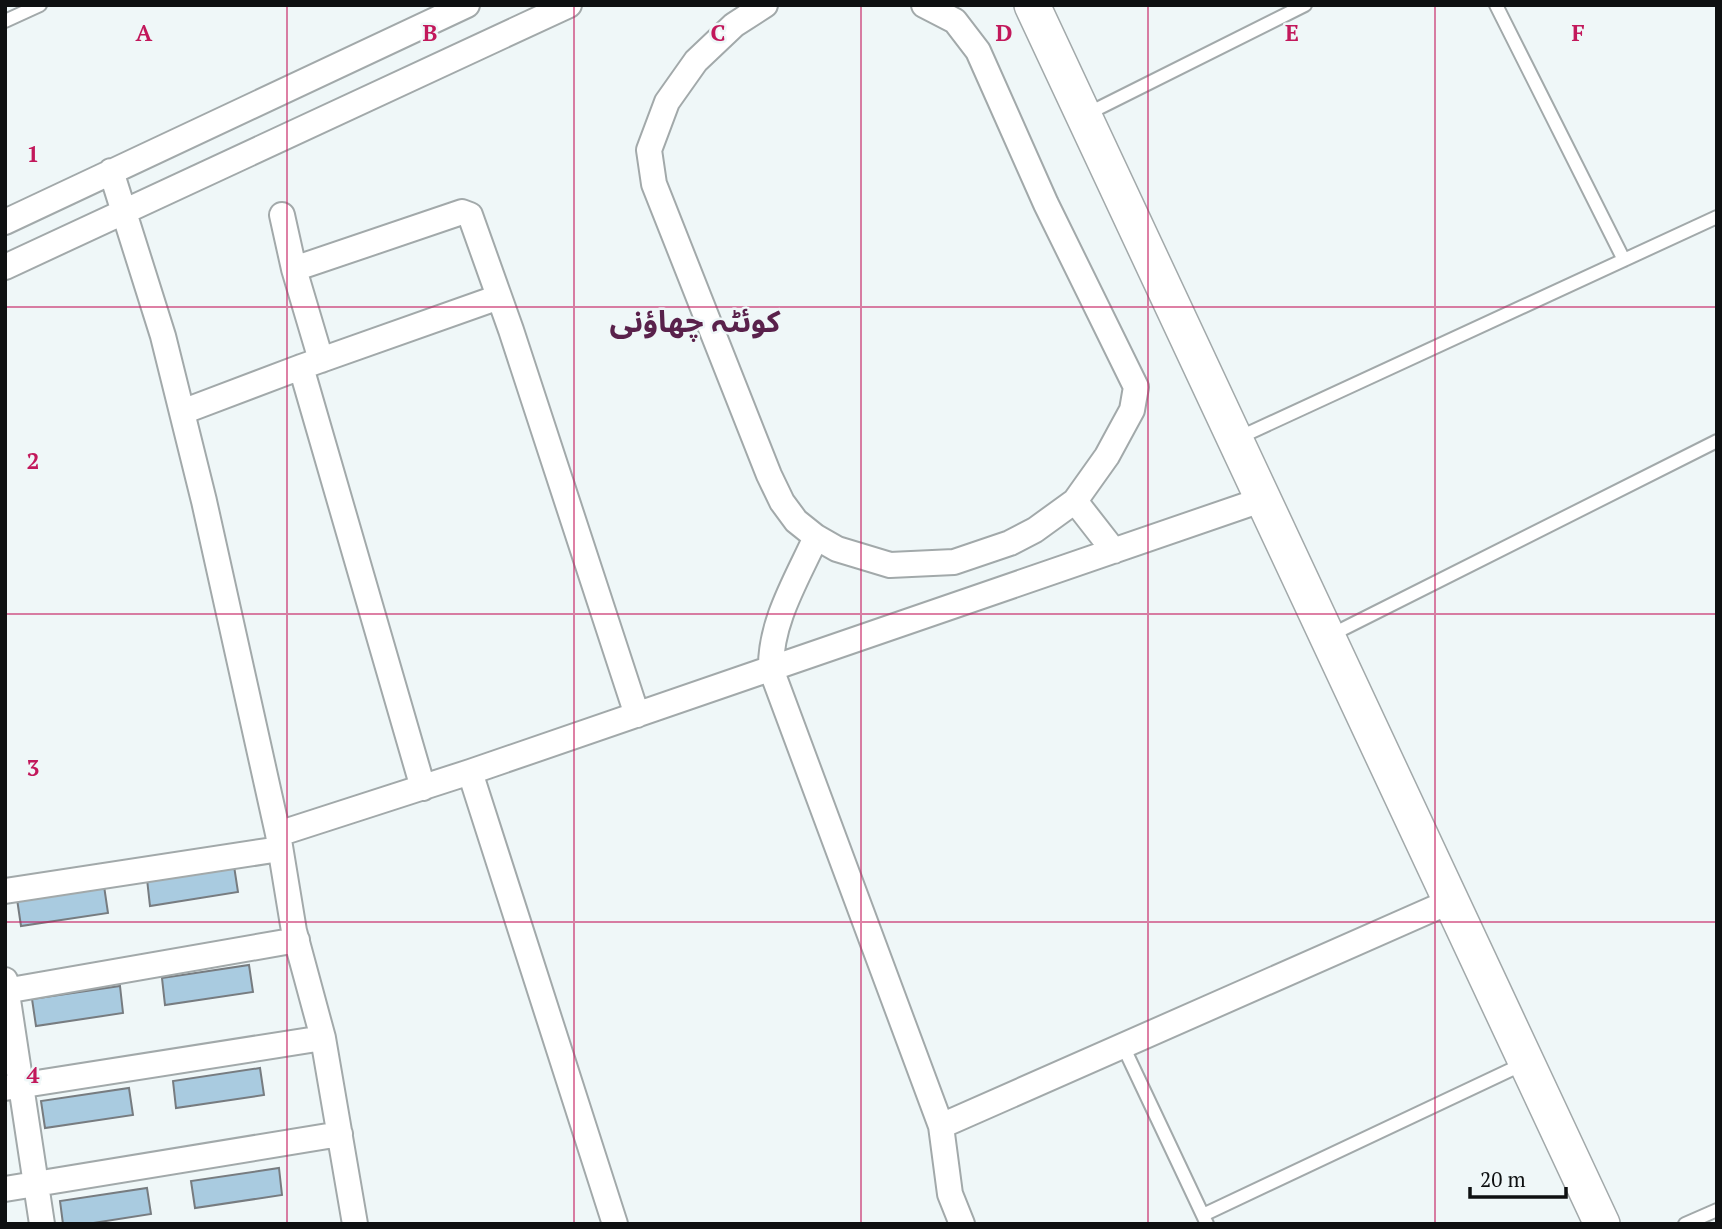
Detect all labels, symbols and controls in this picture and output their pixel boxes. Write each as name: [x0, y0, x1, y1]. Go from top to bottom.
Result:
text: A: [136, 17, 153, 48]
text: B: [423, 17, 438, 48]
text: C: [711, 17, 726, 48]
text: D: [996, 17, 1013, 48]
text: E: [1285, 17, 1299, 48]
text: F: [1571, 17, 1585, 48]
text: 1: [27, 138, 40, 169]
district label: کوئٹہ چھاؤنی: [610, 301, 781, 342]
text: 2: [27, 445, 40, 476]
text: 3: [27, 752, 40, 783]
text: 4: [27, 1059, 40, 1090]
scale bar: [1470, 1156, 1566, 1200]
text: 20 m: [1480, 1165, 1526, 1193]

